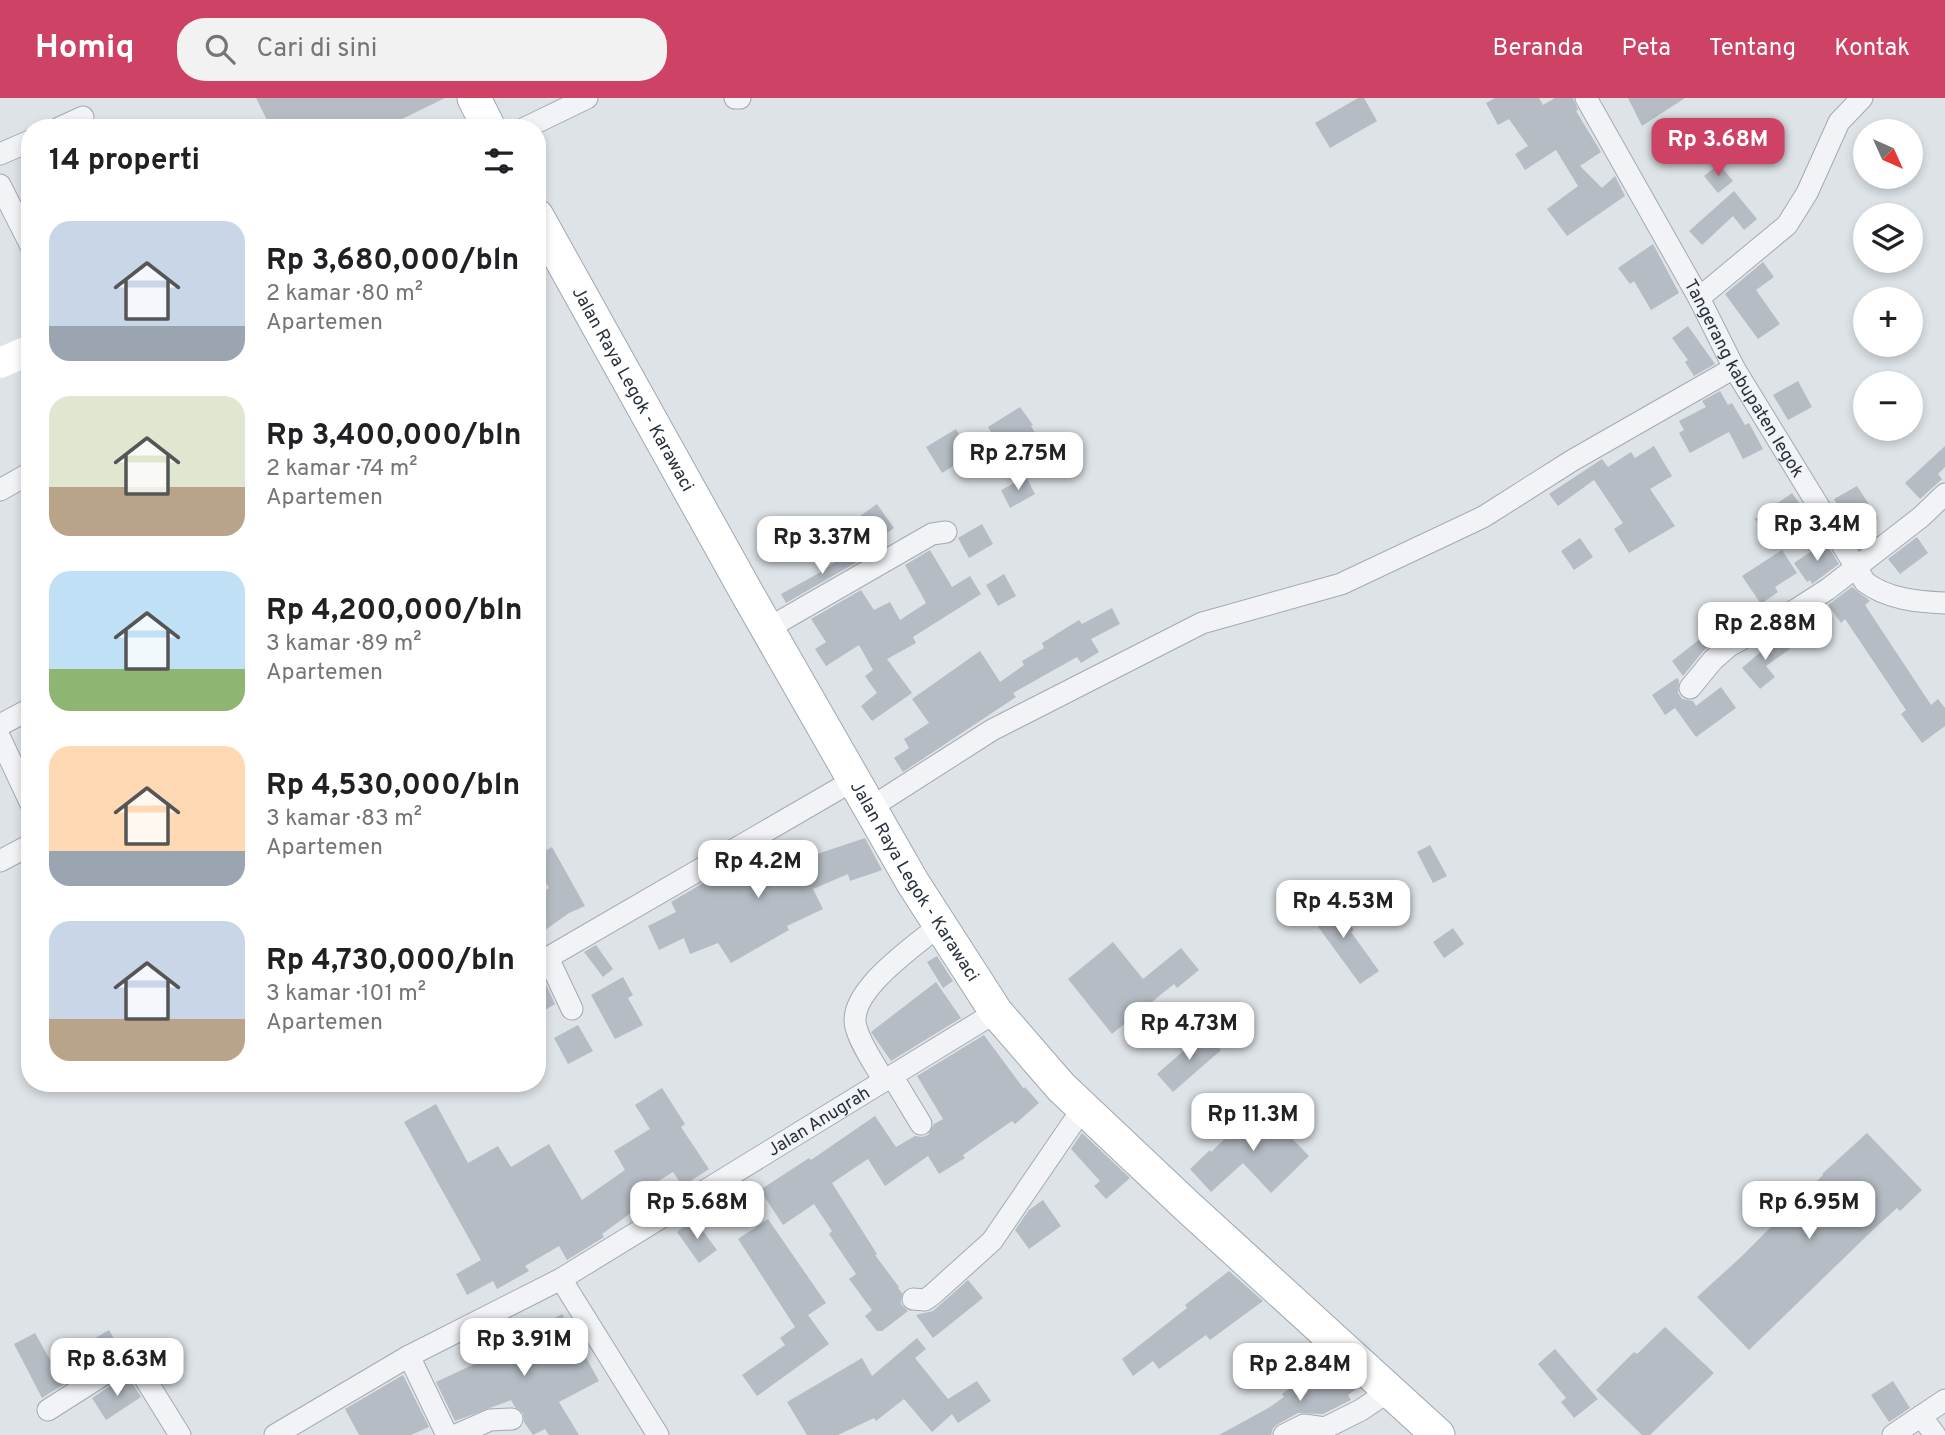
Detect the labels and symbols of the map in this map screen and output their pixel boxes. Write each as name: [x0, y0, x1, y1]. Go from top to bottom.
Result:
pin: Rp 3.68M: [1646, 118, 1790, 178]
north arrow: [1853, 119, 1923, 189]
street label: Tangerang kabupaten legok: [1678, 276, 1808, 482]
street label: Jalan Raya Legok - Karawaci: [566, 283, 698, 496]
pin: Rp 2.75M: [946, 432, 1090, 492]
pin: Rp 3.4M: [1752, 504, 1882, 563]
pin: Rp 3.37M: [750, 517, 894, 576]
pin: Rp 2.88M: [1693, 602, 1837, 662]
street label: Jalan Raya Legok - Karawaci: [844, 777, 984, 987]
pin: Rp 4.2M: [693, 840, 823, 900]
pin: Rp 4.53M: [1271, 880, 1415, 940]
pin: Rp 4.73M: [1117, 1002, 1261, 1062]
street label: Jalan Anugrah: [764, 1082, 875, 1162]
pin: Rp 11.3M: [1181, 1094, 1325, 1153]
pin: Rp 5.68M: [625, 1182, 769, 1241]
pin: Rp 6.95M: [1737, 1182, 1881, 1241]
pin: Rp 3.91M: [452, 1318, 596, 1378]
pin: Rp 8.63M: [45, 1338, 189, 1398]
pin: Rp 2.84M: [1228, 1344, 1372, 1403]

